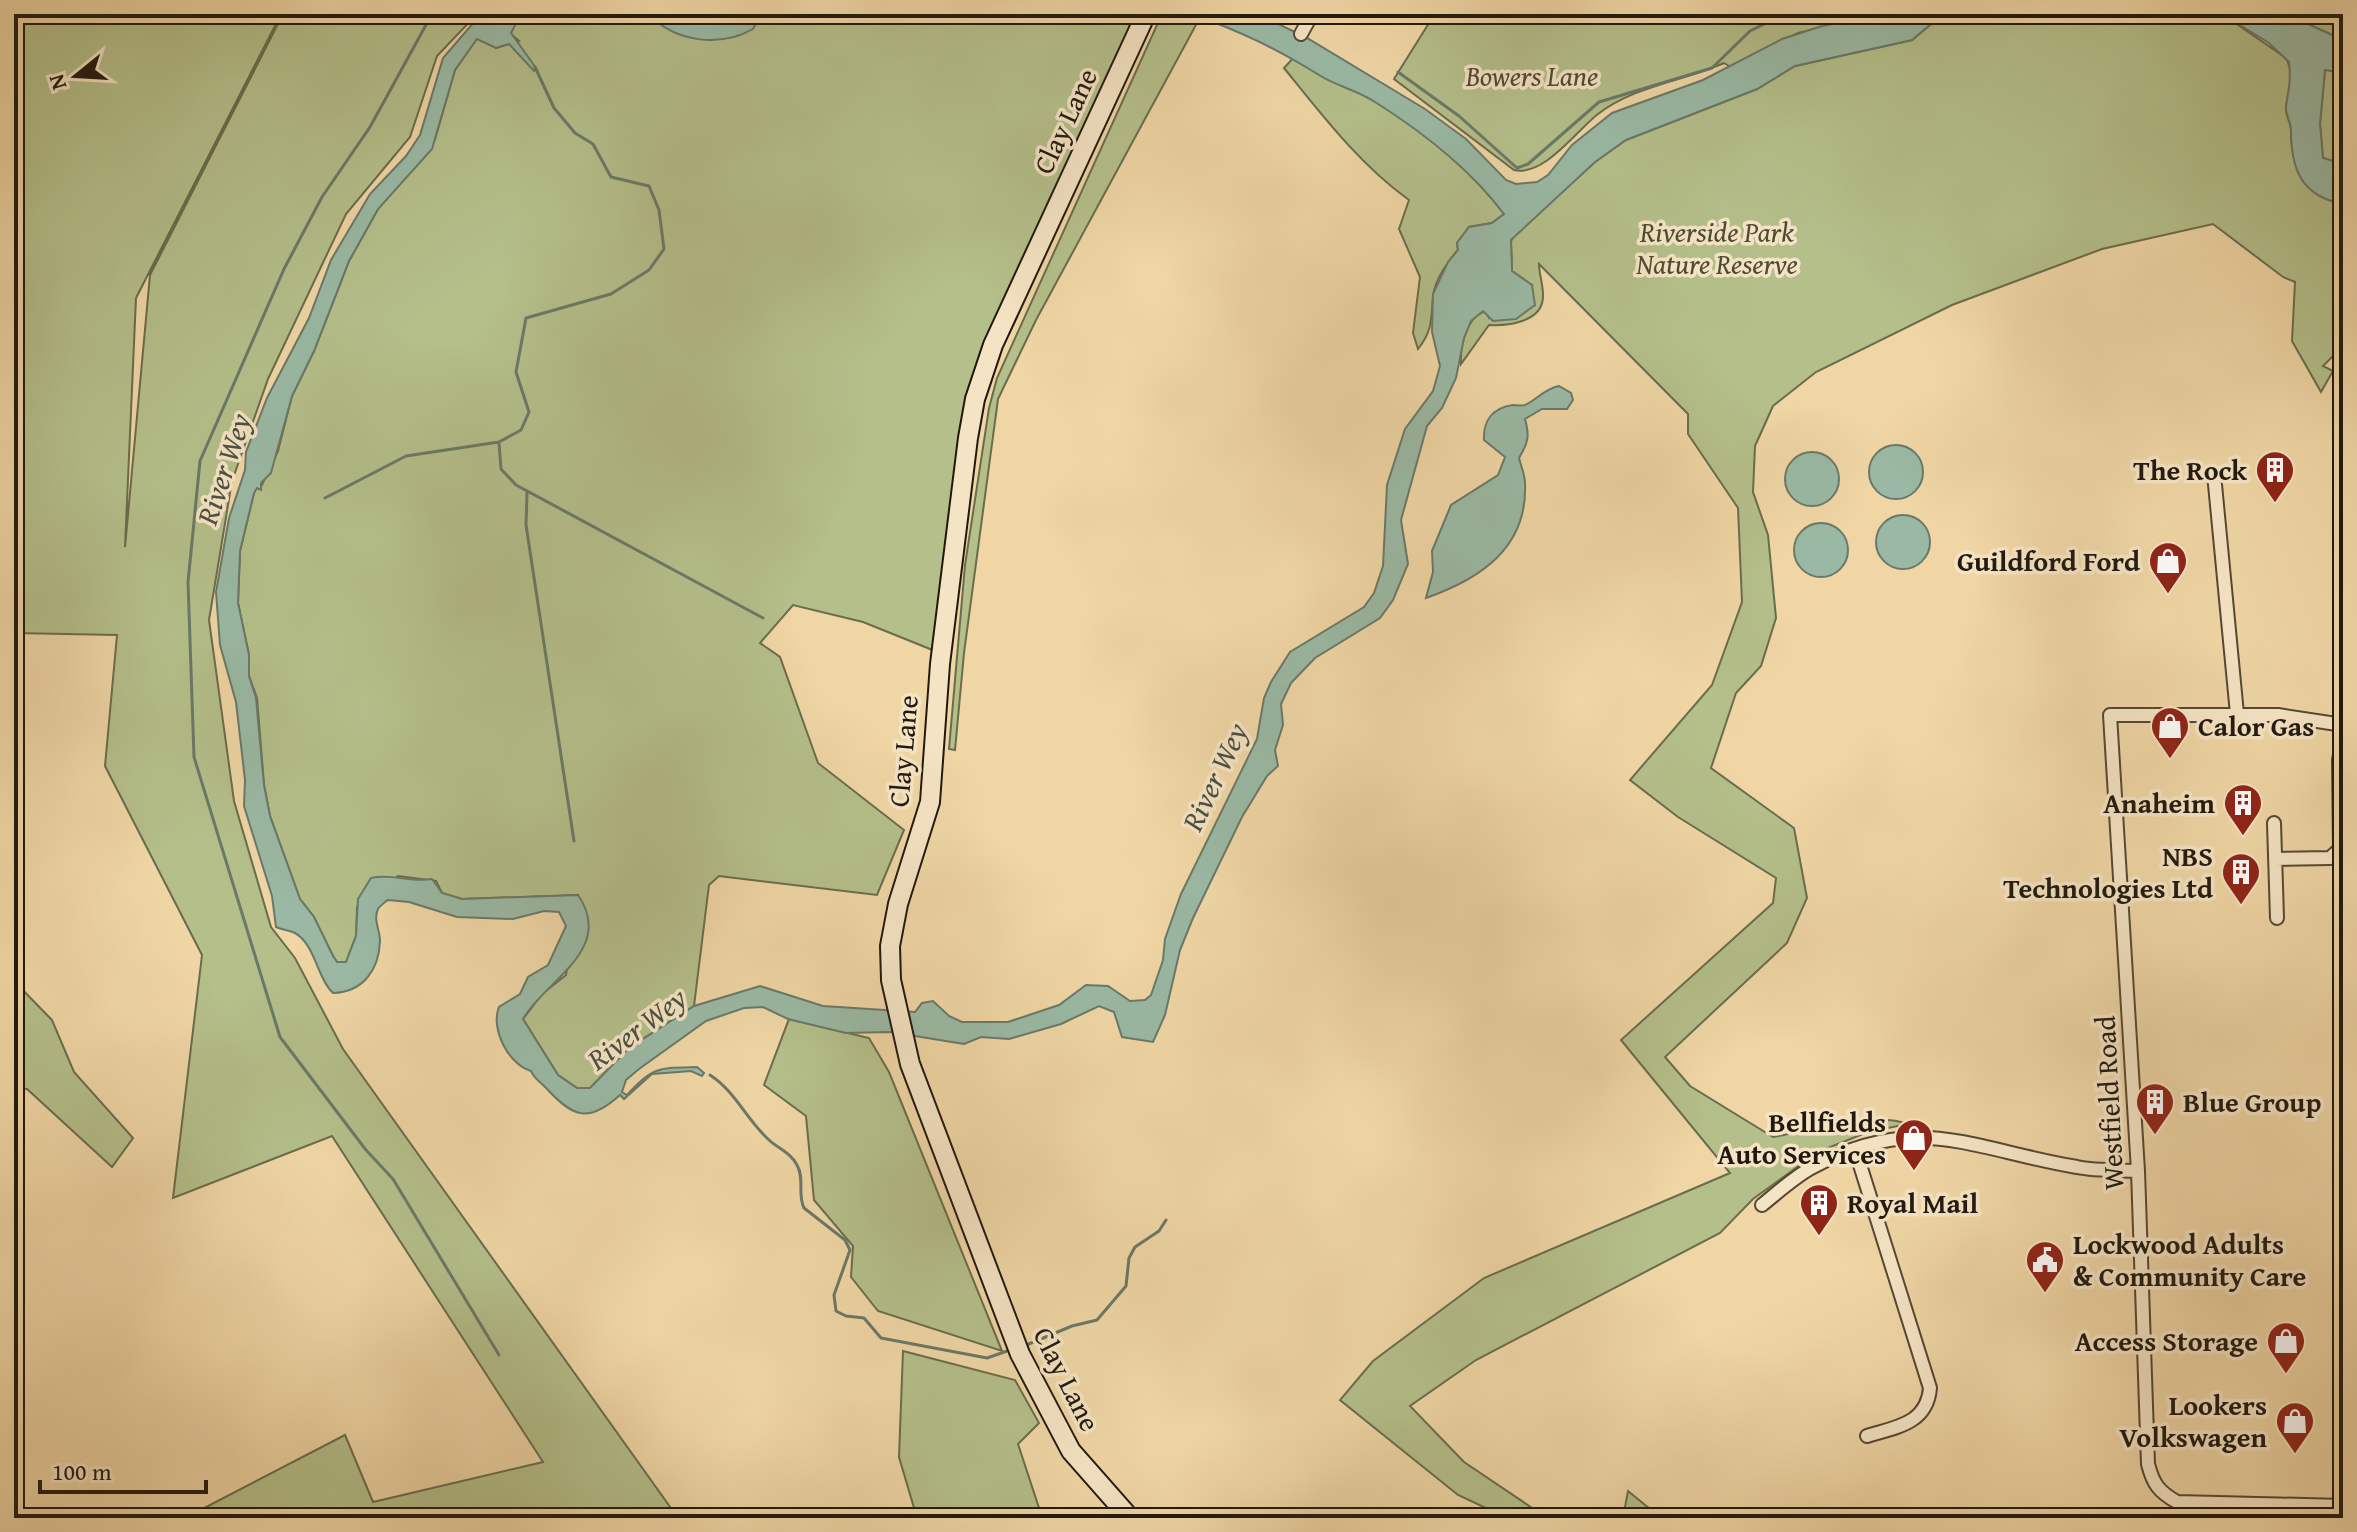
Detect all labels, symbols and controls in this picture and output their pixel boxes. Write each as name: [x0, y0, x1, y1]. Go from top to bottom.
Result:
north arrow: [36, 36, 116, 116]
park label: Bowers Lane: [1465, 55, 1598, 96]
street label: Clay Lane: [1022, 61, 1107, 180]
text: N: [39, 70, 74, 94]
park label: Riverside Park Nature Reserve: [1635, 211, 1798, 284]
water label: River Wey: [184, 407, 262, 531]
place label: The Rock: [2133, 449, 2248, 490]
building icon: The Rock: [2254, 449, 2296, 504]
place label: Guildford Ford: [1957, 540, 2141, 581]
shop icon: Guildford Ford: [2147, 540, 2189, 595]
street label: Clay Lane: [877, 693, 928, 809]
shop icon: Calor Gas: [2149, 705, 2191, 760]
place label: Calor Gas: [2198, 705, 2314, 746]
water label: River Wey: [1169, 715, 1258, 839]
place label: Anaheim: [2103, 782, 2215, 823]
building icon: Anaheim: [2222, 782, 2264, 837]
place label: NBS Technologies Ltd: [2003, 835, 2214, 908]
building icon: NBS Technologies Ltd: [2220, 851, 2262, 906]
water label: River Wey: [577, 976, 696, 1081]
street label: Westfield Road: [2083, 1015, 2134, 1191]
building icon: Blue Group: [2134, 1081, 2176, 1136]
place label: Blue Group: [2183, 1081, 2321, 1122]
place label: Bellfields Auto Services: [1717, 1101, 1886, 1174]
shop icon: Bellfields Auto Services: [1893, 1117, 1935, 1172]
building icon: Royal Mail: [1798, 1182, 1840, 1237]
place label: Royal Mail: [1847, 1182, 1979, 1223]
place label: Lockwood Adults & Community Care: [2073, 1223, 2306, 1296]
public building icon: Lockwood Adults & Community Care: [2024, 1239, 2066, 1294]
street label: Clay Lane: [1024, 1319, 1111, 1438]
place label: Access Storage: [2075, 1320, 2258, 1361]
shop icon: Access Storage: [2265, 1320, 2307, 1375]
place label: Lookers Volkswagen: [2119, 1384, 2267, 1457]
shop icon: Lookers Volkswagen: [2274, 1400, 2316, 1455]
scale bar: [40, 1444, 206, 1494]
text: 100 m: [52, 1454, 112, 1489]

